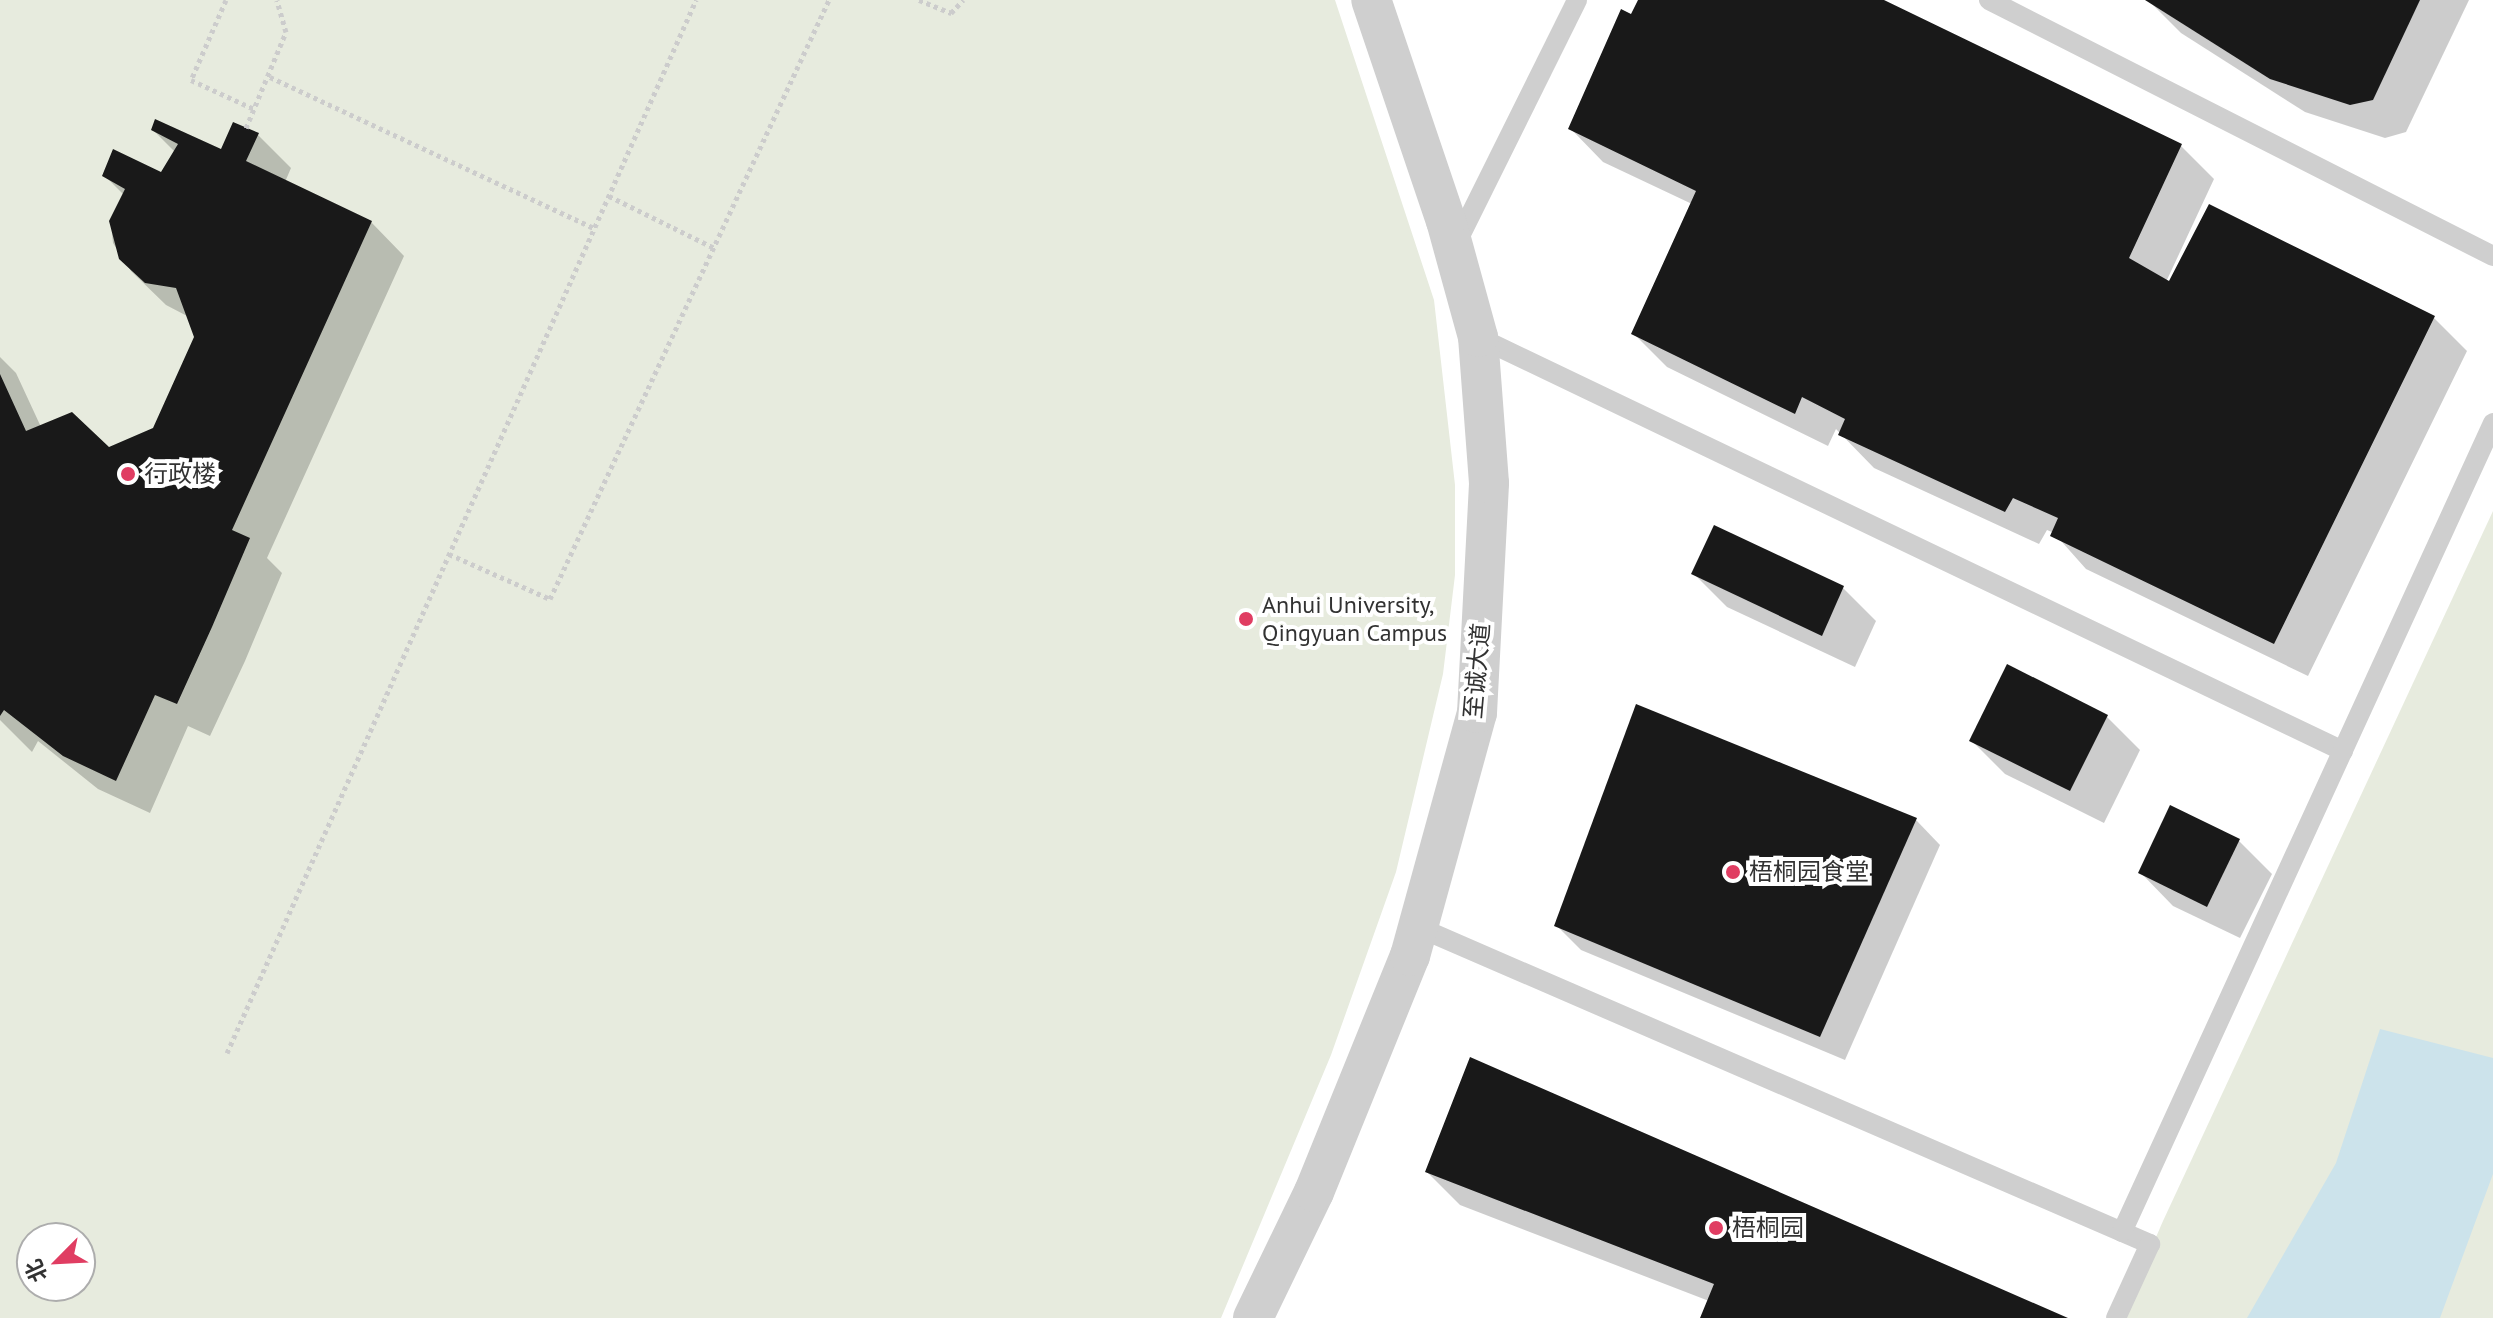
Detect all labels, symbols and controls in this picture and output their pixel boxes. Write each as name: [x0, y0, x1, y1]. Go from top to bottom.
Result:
place label: 行政楼: [144, 460, 216, 488]
marker: 行政楼: [119, 465, 137, 483]
place label: Anhui University, Qingyuan Campus: [1262, 591, 1447, 647]
marker: Anhui University, Qingyuan Campus: [1237, 610, 1255, 628]
street label: 至诚大道: [1458, 622, 1496, 720]
place label: 梧桐园食堂: [1749, 858, 1869, 886]
marker: 梧桐园食堂: [1724, 863, 1742, 881]
place label: 梧桐园: [1732, 1214, 1804, 1242]
marker: 梧桐园: [1707, 1219, 1725, 1237]
north arrow: [16, 1222, 96, 1302]
text: 北: [19, 1255, 53, 1287]

